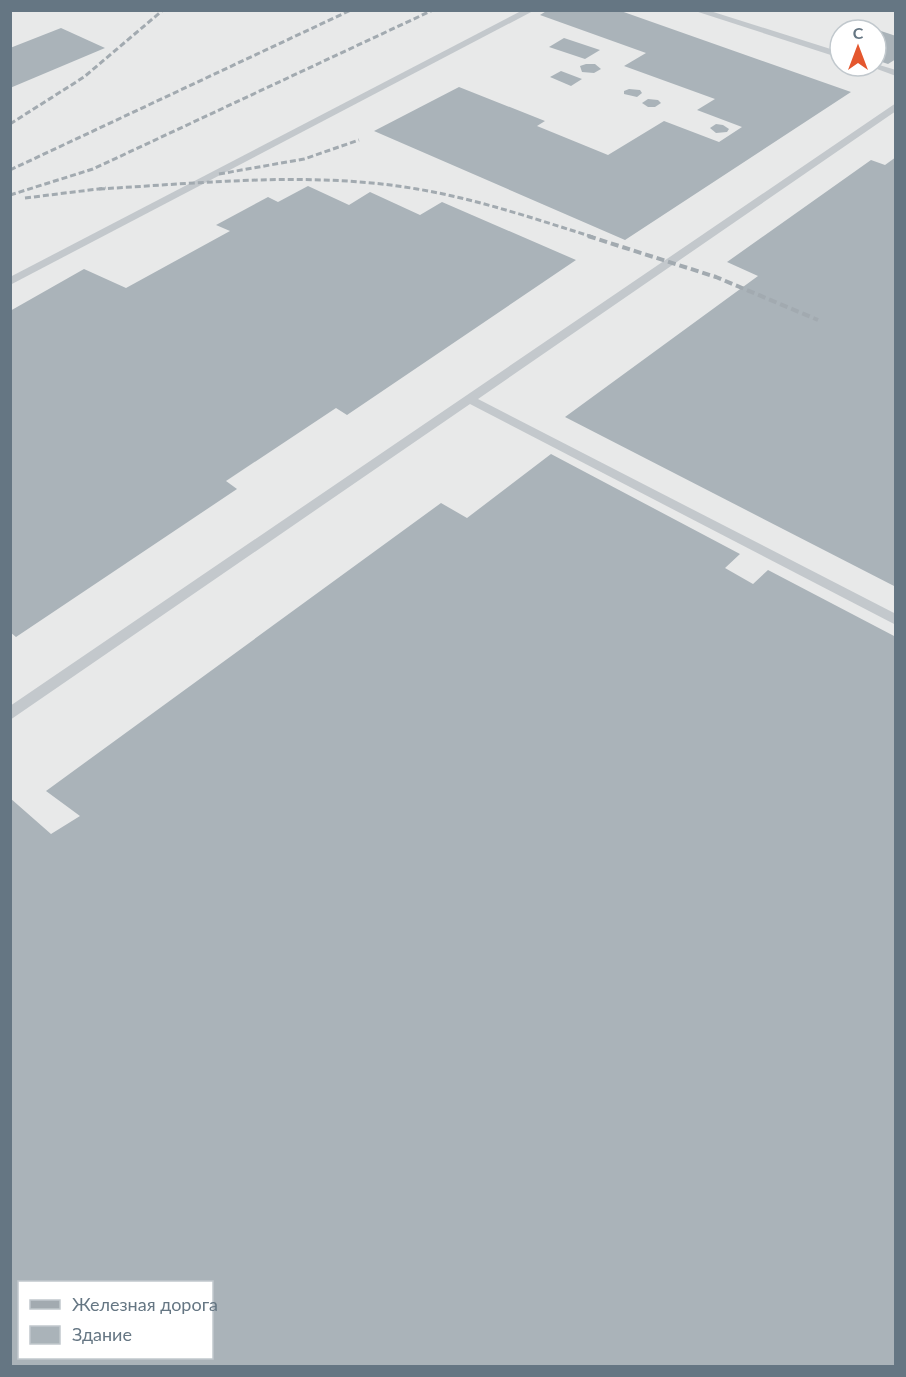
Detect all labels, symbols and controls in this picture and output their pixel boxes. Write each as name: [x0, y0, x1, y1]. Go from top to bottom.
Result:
north arrow: [828, 18, 888, 78]
text: С: [853, 23, 864, 42]
legend: [18, 1281, 213, 1359]
text: Железная дорога: [72, 1293, 218, 1315]
text: Здание: [72, 1323, 132, 1345]

